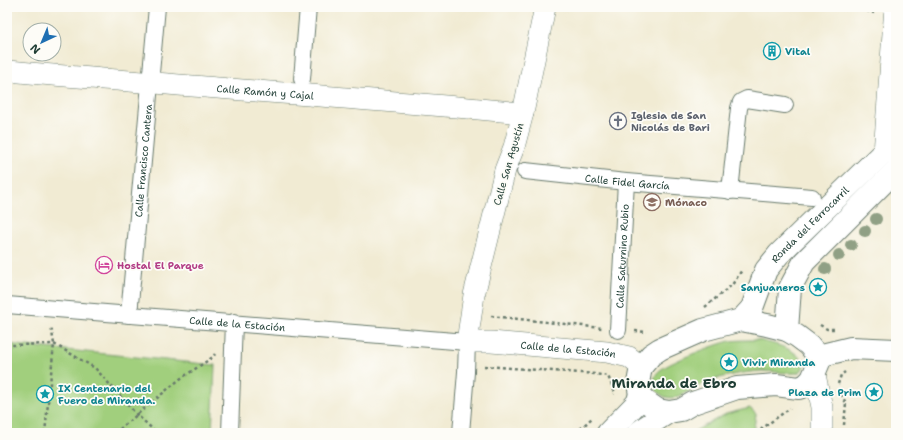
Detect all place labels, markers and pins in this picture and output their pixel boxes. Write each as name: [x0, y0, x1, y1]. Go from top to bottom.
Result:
building icon: Vital: [762, 41, 782, 61]
place label: Vital: [785, 45, 811, 58]
place label: Iglesia de San Nicolás de Bari: [631, 109, 710, 134]
church icon: Iglesia de San Nicolás de Bari: [608, 111, 628, 131]
school or university icon: Mónaco: [642, 192, 662, 212]
place label: Mónaco: [665, 196, 707, 209]
hotel icon: Hostal El Parque: [94, 255, 114, 275]
place label: Hostal El Parque: [117, 259, 204, 272]
place icon: Sanjuaneros: [808, 277, 828, 297]
place label: Sanjuaneros: [741, 281, 805, 294]
place icon: Vivir Miranda: [719, 352, 739, 372]
place label: Vivir Miranda: [742, 356, 815, 369]
place label: IX Centenario del Fuero de Miranda.: [58, 382, 155, 407]
place icon: Plaza de Prim: [864, 382, 884, 402]
place icon: IX Centenario del Fuero de Miranda.: [35, 384, 55, 404]
place label: Plaza de Prim: [788, 386, 861, 399]

